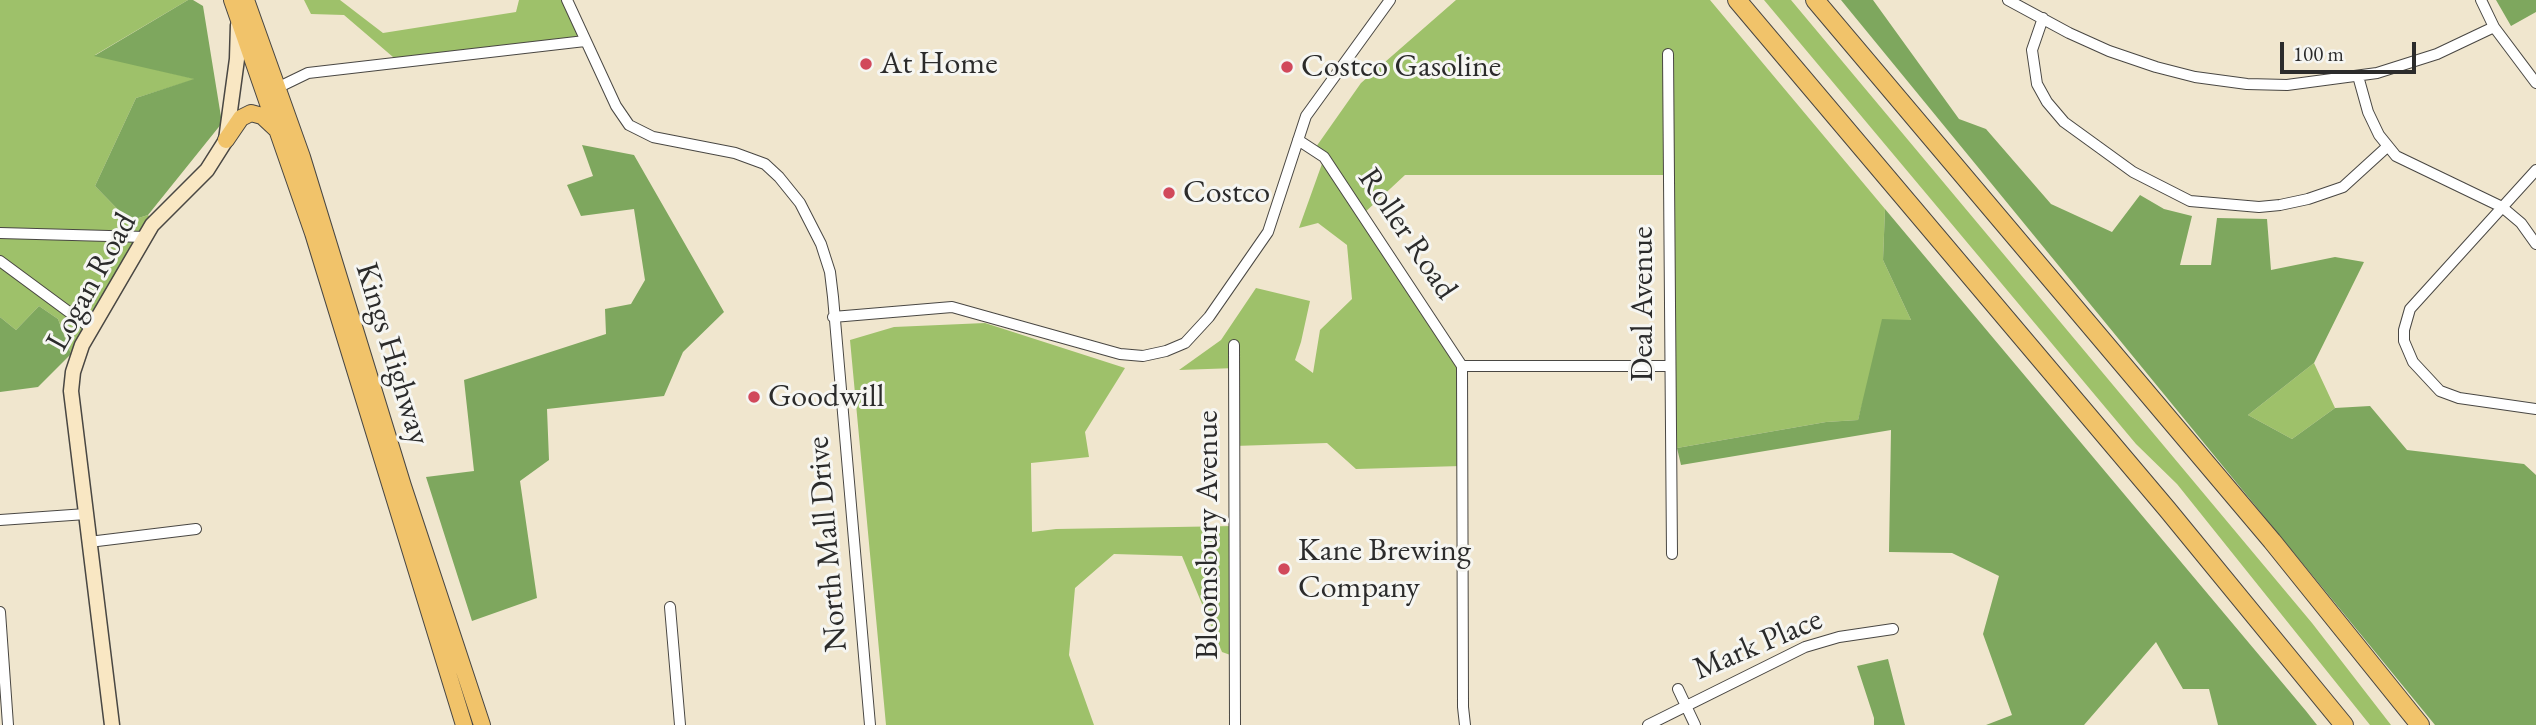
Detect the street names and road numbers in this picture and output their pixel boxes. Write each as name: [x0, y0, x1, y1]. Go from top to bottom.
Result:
street label: Roller Road: [1349, 161, 1465, 307]
street label: Logan Road: [38, 206, 146, 358]
street label: Deal Avenue: [1624, 226, 1662, 382]
street label: Kings Highway: [346, 258, 438, 450]
street label: Bloomsbury Avenue: [1189, 410, 1227, 660]
street label: North Mall Drive: [799, 435, 857, 653]
street label: Mark Place: [1688, 601, 1828, 689]

